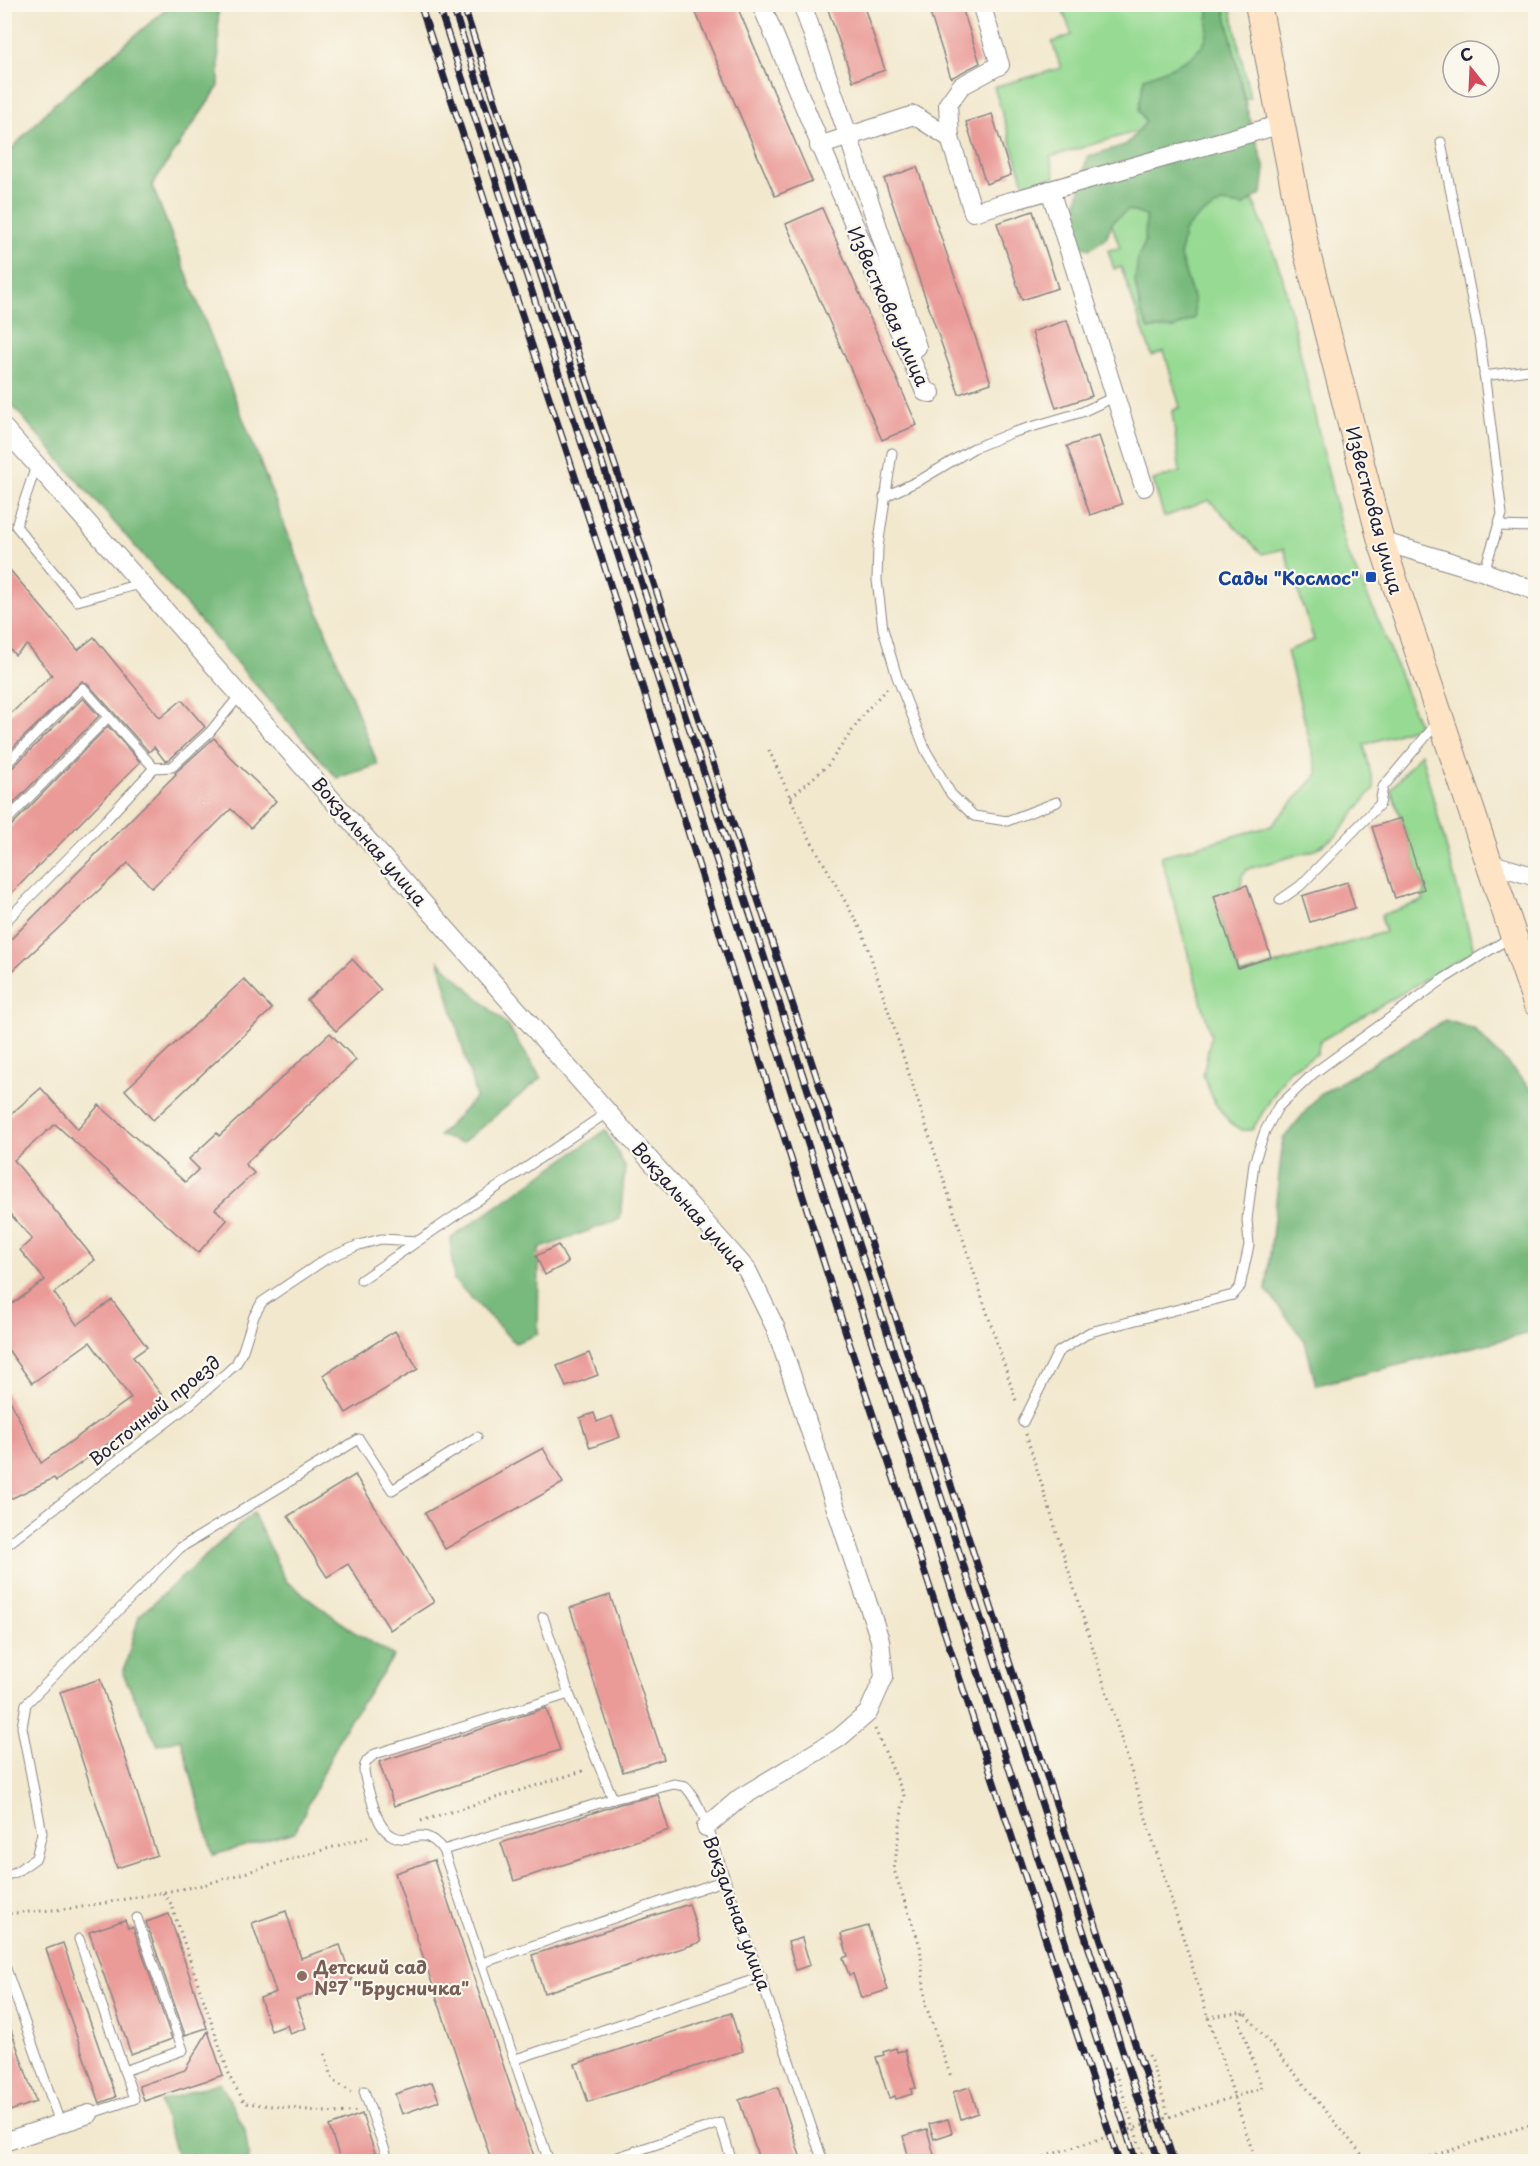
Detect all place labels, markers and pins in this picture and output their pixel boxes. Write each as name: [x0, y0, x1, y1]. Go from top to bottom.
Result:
place label: Сады "Космос": [1218, 564, 1359, 591]
marker: Сады "Космос": [1364, 570, 1378, 584]
place label: Детский сад №7 "Брусничка": [313, 1953, 469, 2001]
marker: Детский сад №7 "Брусничка": [295, 1969, 309, 1983]

